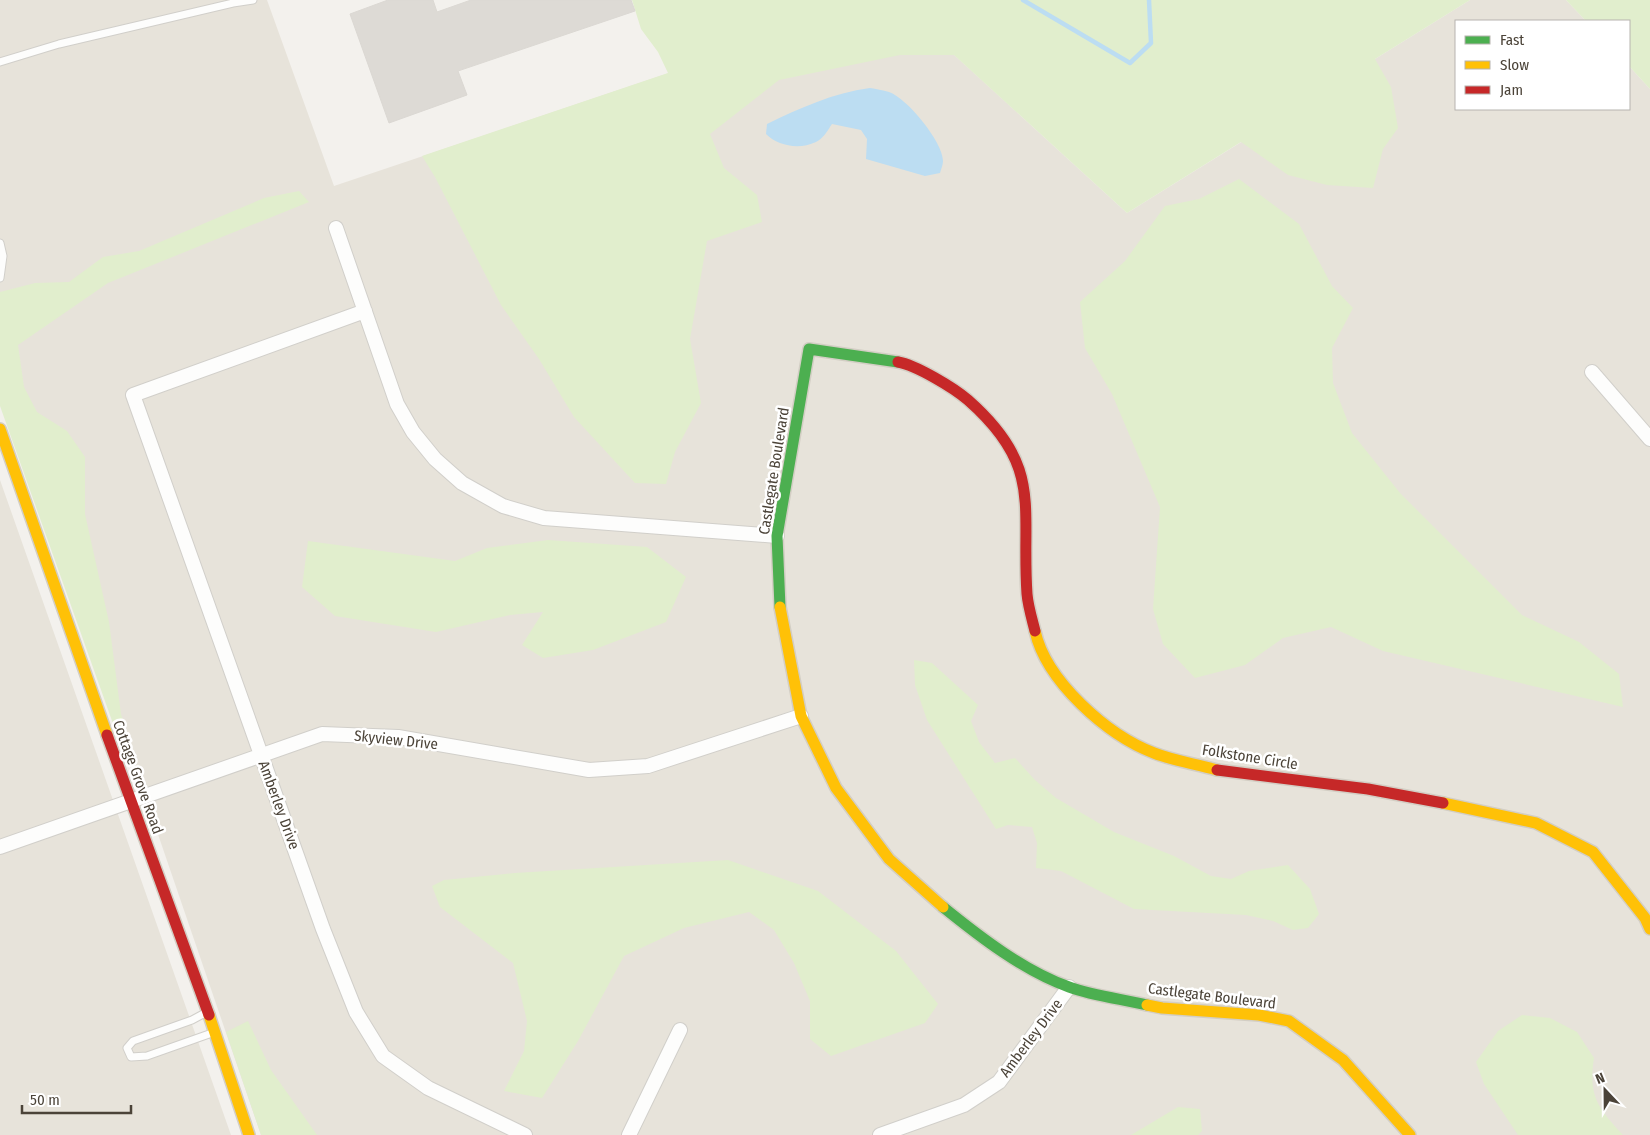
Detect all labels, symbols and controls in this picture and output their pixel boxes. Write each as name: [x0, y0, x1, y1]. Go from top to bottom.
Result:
legend: [1455, 20, 1630, 110]
text: Fast: [1500, 31, 1524, 49]
text: Slow: [1500, 56, 1529, 74]
text: Jam: [1500, 81, 1523, 99]
street label: Castlegate Boulevard: [755, 406, 793, 536]
street label: Cottage Grove Road: [109, 718, 167, 836]
street label: Skyview Drive: [353, 727, 439, 753]
street label: Folkstone Circle: [1201, 741, 1299, 773]
street label: Amberley Drive: [255, 758, 303, 852]
street label: Castlegate Boulevard: [1147, 979, 1277, 1013]
street label: Amberley Drive: [996, 995, 1066, 1081]
north arrow: [1580, 1065, 1630, 1115]
text: N: [1593, 1069, 1607, 1088]
scale bar: [22, 1082, 131, 1114]
text: 50 m: [30, 1091, 60, 1109]

